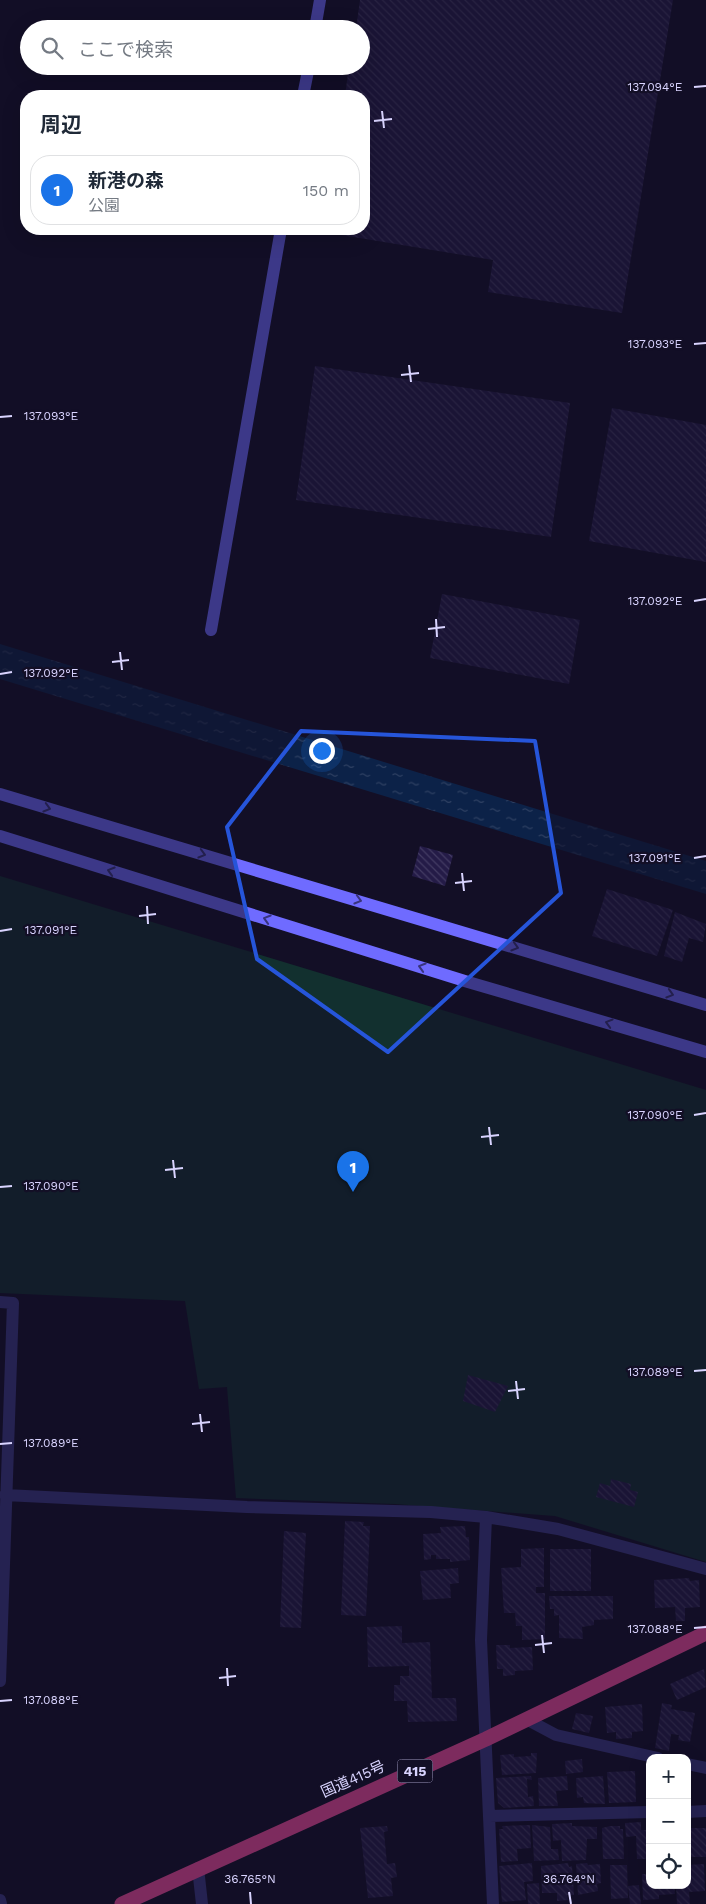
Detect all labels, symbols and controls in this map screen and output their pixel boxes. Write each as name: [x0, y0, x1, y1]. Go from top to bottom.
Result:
search box: [20, 20, 370, 75]
icon: search: [38, 34, 66, 62]
text: ここで検索: [78, 38, 173, 61]
text: 137.094°E: [627, 80, 683, 94]
text: 周辺: [40, 112, 82, 137]
text: 新港の森: [88, 169, 164, 192]
text: 1: [54, 181, 60, 200]
text: 150 m: [303, 181, 349, 200]
text: 公園: [88, 196, 120, 215]
text: 137.093°E: [628, 337, 683, 351]
text: 137.093°E: [24, 409, 79, 423]
text: 137.092°E: [628, 594, 683, 608]
text: 137.092°E: [24, 666, 79, 680]
your location: [309, 738, 335, 764]
one-way arrow: [42, 803, 50, 813]
one-way arrow: [198, 849, 206, 859]
text: 137.091°E: [629, 851, 682, 865]
one-way arrow: [108, 866, 116, 876]
one-way arrow: [354, 895, 362, 905]
one-way arrow: [263, 914, 271, 924]
text: 137.091°E: [25, 923, 78, 937]
one-way arrow: [510, 941, 519, 951]
one-way arrow: [418, 963, 426, 973]
one-way arrow: [666, 988, 674, 998]
one-way arrow: [605, 1019, 613, 1029]
text: 137.090°E: [627, 1108, 683, 1122]
pin: 1: [337, 1151, 369, 1192]
text: 137.090°E: [23, 1179, 79, 1193]
text: 137.089°E: [627, 1365, 683, 1379]
text: 137.089°E: [23, 1436, 79, 1450]
text: 137.088°E: [627, 1622, 683, 1636]
text: 137.088°E: [23, 1693, 79, 1707]
map controls: [646, 1754, 691, 1889]
button: +: [646, 1754, 691, 1799]
street label: 国道415号: [318, 1757, 388, 1801]
road number: 415: [398, 1760, 432, 1782]
button: −: [646, 1799, 691, 1844]
button: locate: [646, 1844, 691, 1889]
text: 36.765°N: [224, 1872, 276, 1886]
text: 36.764°N: [543, 1872, 595, 1886]

